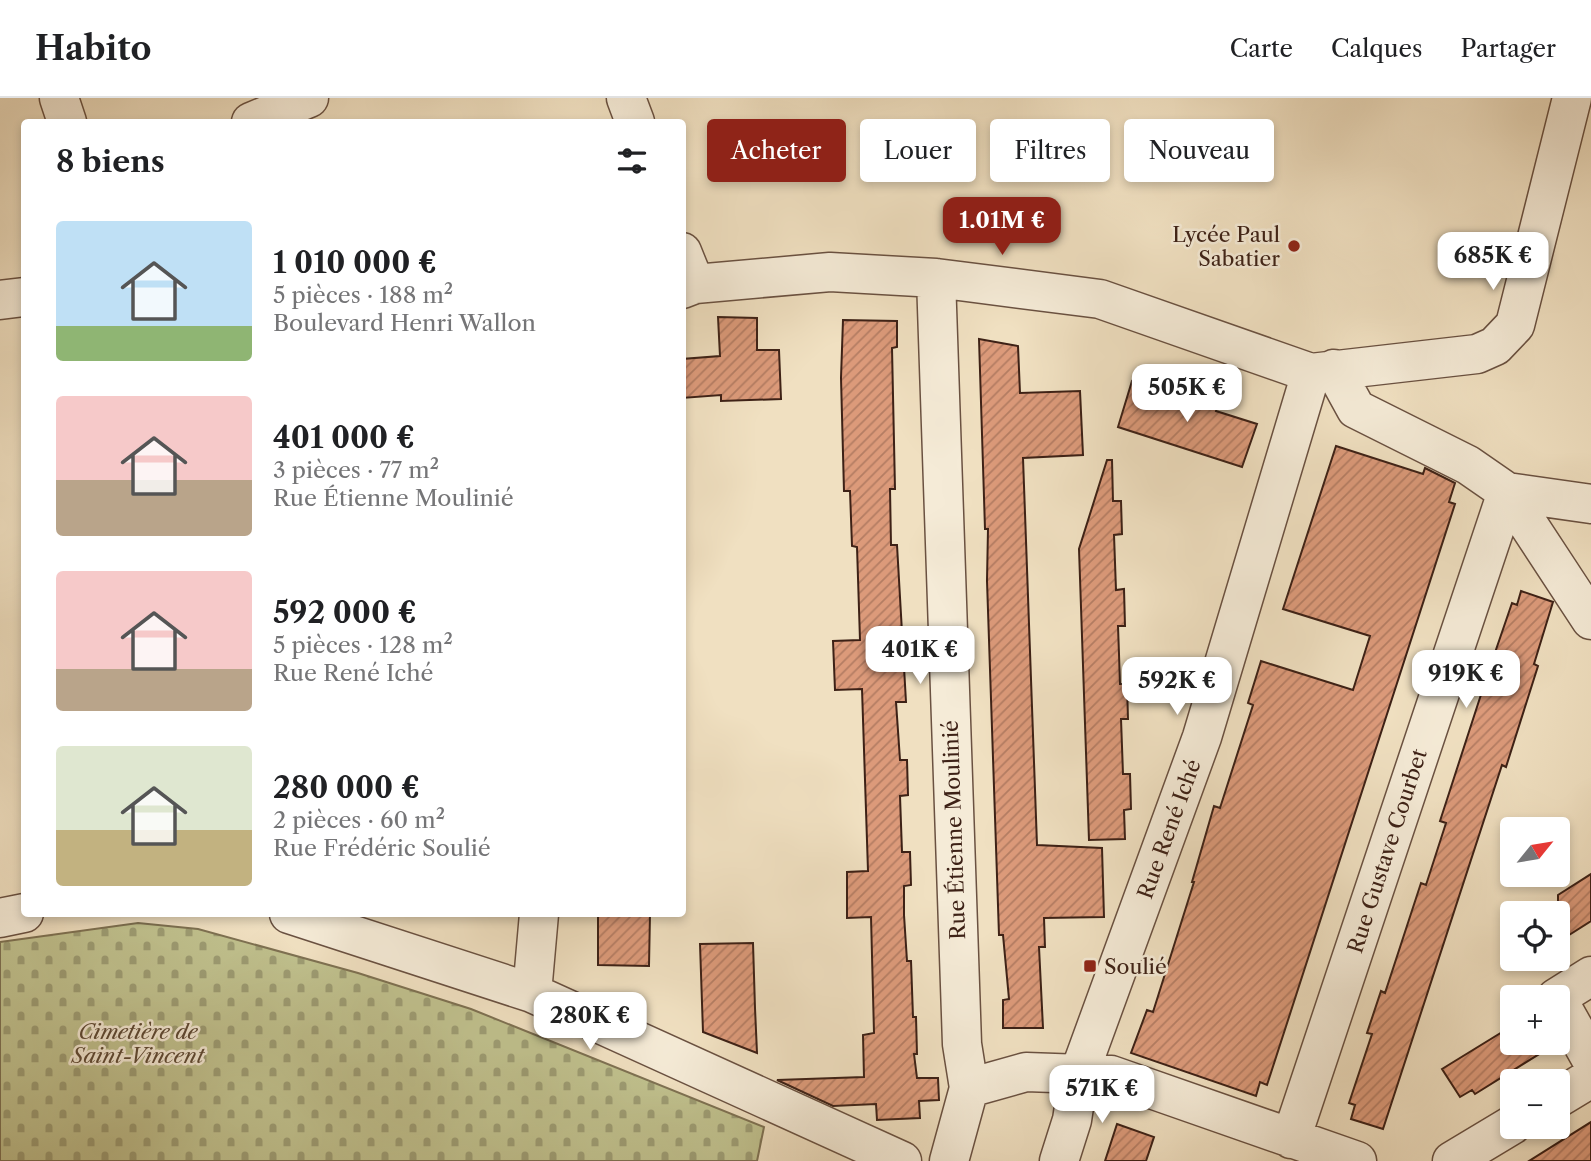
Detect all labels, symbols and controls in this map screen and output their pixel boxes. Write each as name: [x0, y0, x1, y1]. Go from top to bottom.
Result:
text: Habito: [35, 28, 151, 69]
text: Carte: [1230, 34, 1293, 63]
text: Calques: [1331, 34, 1422, 63]
text: Partager: [1460, 34, 1556, 63]
chip: Acheter: [707, 119, 846, 182]
chip: Louer: [860, 119, 976, 182]
chip: Filtres: [990, 119, 1110, 182]
chip: Nouveau: [1124, 119, 1274, 182]
icon: filters: [613, 142, 651, 180]
text: 8 biens: [56, 143, 165, 180]
pin: 1.01M €: [937, 198, 1067, 257]
text: 1.01M €: [959, 206, 1045, 234]
place label: Lycée Paul Sabatier: [1172, 222, 1280, 271]
pin: 685K €: [1436, 232, 1550, 292]
marker: Lycée Paul Sabatier: [1286, 238, 1302, 254]
text: 685K €: [1454, 241, 1532, 269]
text: 1 010 000 €: [273, 244, 437, 281]
icon: home: [112, 249, 196, 333]
text: 5 pièces · 188 m²: [273, 281, 453, 309]
text: Boulevard Henri Wallon: [273, 309, 536, 337]
pin: 505K €: [1130, 364, 1244, 424]
text: 505K €: [1148, 373, 1226, 401]
text: 401 000 €: [273, 419, 415, 456]
icon: home: [112, 424, 196, 508]
text: 3 pièces · 77 m²: [273, 456, 439, 484]
text: Rue Étienne Moulinié: [273, 484, 514, 512]
text: 592 000 €: [273, 594, 417, 631]
icon: home: [112, 599, 196, 683]
pin: 401K €: [863, 626, 977, 686]
text: 5 pièces · 128 m²: [273, 631, 453, 659]
text: 401K €: [882, 635, 958, 663]
pin: 919K €: [1409, 650, 1523, 710]
pin: 592K €: [1120, 658, 1234, 717]
text: Rue René Iché: [273, 659, 433, 687]
text: 919K €: [1428, 659, 1504, 687]
text: 592K €: [1138, 666, 1216, 694]
street label: Rue Étienne Moulinié: [938, 720, 970, 940]
street label: Rue Gustave Courbet: [1342, 745, 1432, 956]
street label: Rue René Iché: [1132, 756, 1206, 902]
text: 280 000 €: [273, 769, 420, 806]
icon: home: [112, 774, 196, 858]
text: 2 pièces · 60 m²: [273, 806, 445, 834]
north arrow: [1500, 817, 1570, 887]
map controls: [1500, 817, 1570, 1139]
text: Rue Frédéric Soulié: [273, 834, 491, 862]
button: locate: [1500, 901, 1570, 971]
place label: Soulié: [1104, 954, 1167, 979]
marker: Soulié: [1082, 958, 1098, 974]
button: +: [1500, 985, 1570, 1055]
pin: 280K €: [533, 992, 647, 1052]
text: 280K €: [550, 1001, 630, 1029]
park label: Cimetière de Saint-Vincent: [70, 1019, 206, 1068]
pin: 571K €: [1045, 1066, 1159, 1125]
button: −: [1500, 1069, 1570, 1139]
text: 571K €: [1065, 1074, 1139, 1102]

